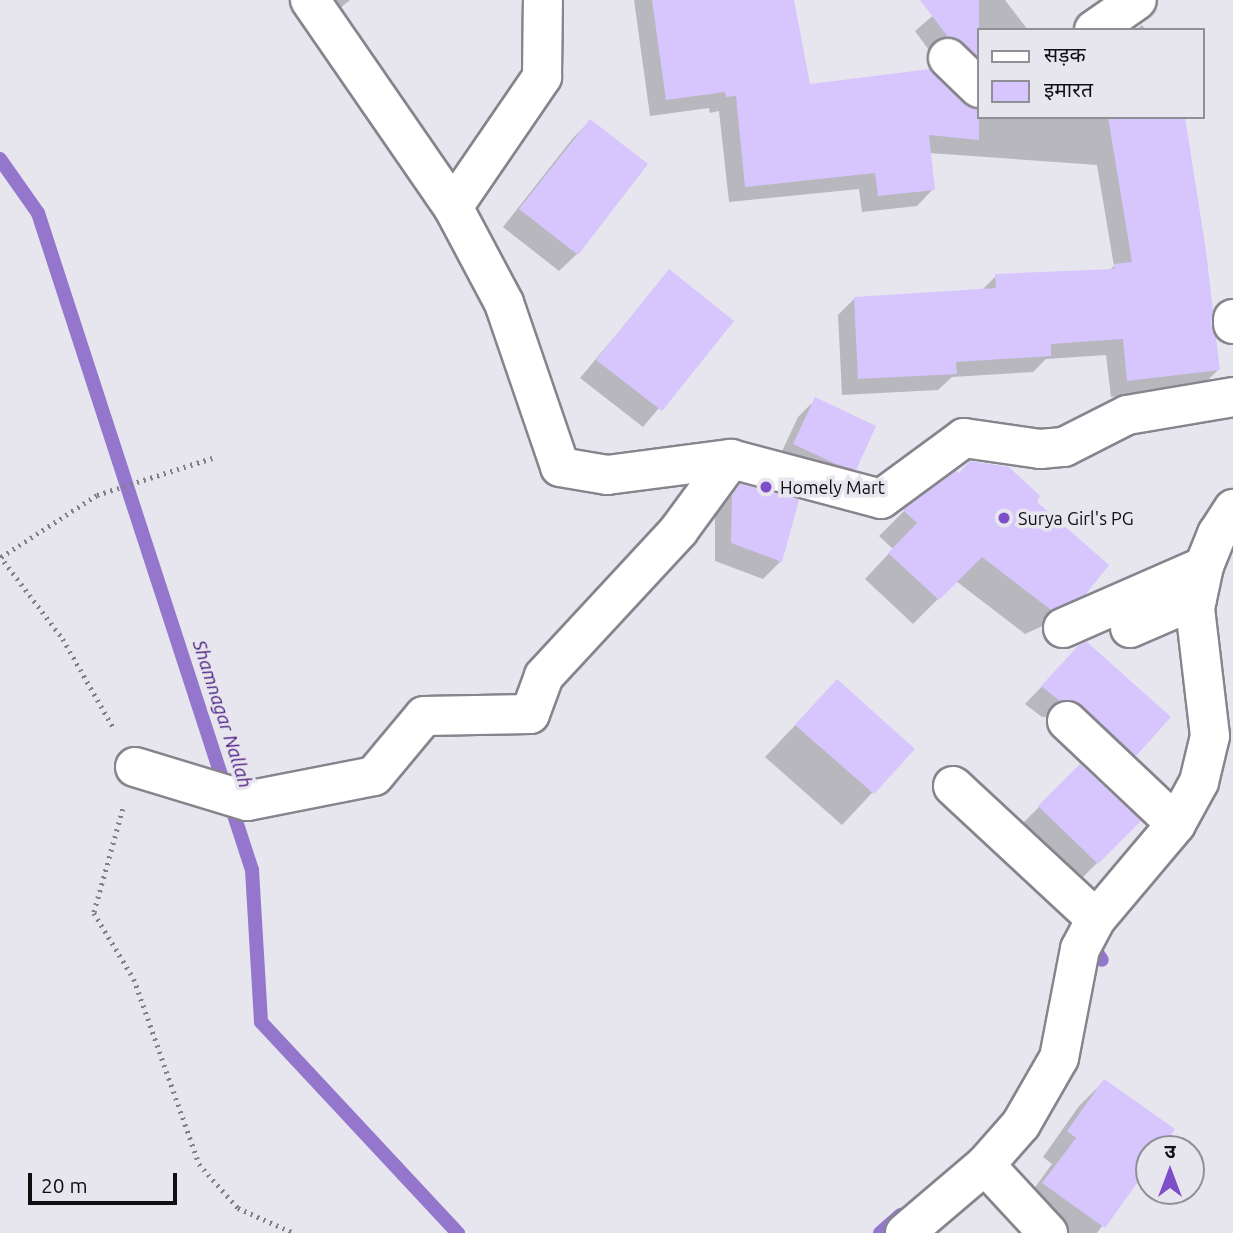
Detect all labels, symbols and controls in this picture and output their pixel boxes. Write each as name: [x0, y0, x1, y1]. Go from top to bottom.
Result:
legend: [978, 28, 1205, 119]
text: सड़क: [1044, 42, 1086, 66]
text: इमारत: [1044, 77, 1093, 101]
place label: Homely Mart: [780, 476, 885, 498]
marker: Homely Mart: [758, 479, 774, 495]
place label: Surya Girl's PG: [1018, 507, 1134, 529]
marker: Surya Girl's PG: [996, 510, 1012, 526]
water label: Shamnagar Nallah: [187, 637, 257, 791]
north arrow: [1135, 1135, 1205, 1205]
text: उ: [1164, 1140, 1176, 1162]
scale bar: [32, 1160, 180, 1204]
text: 20 m: [41, 1173, 88, 1197]

